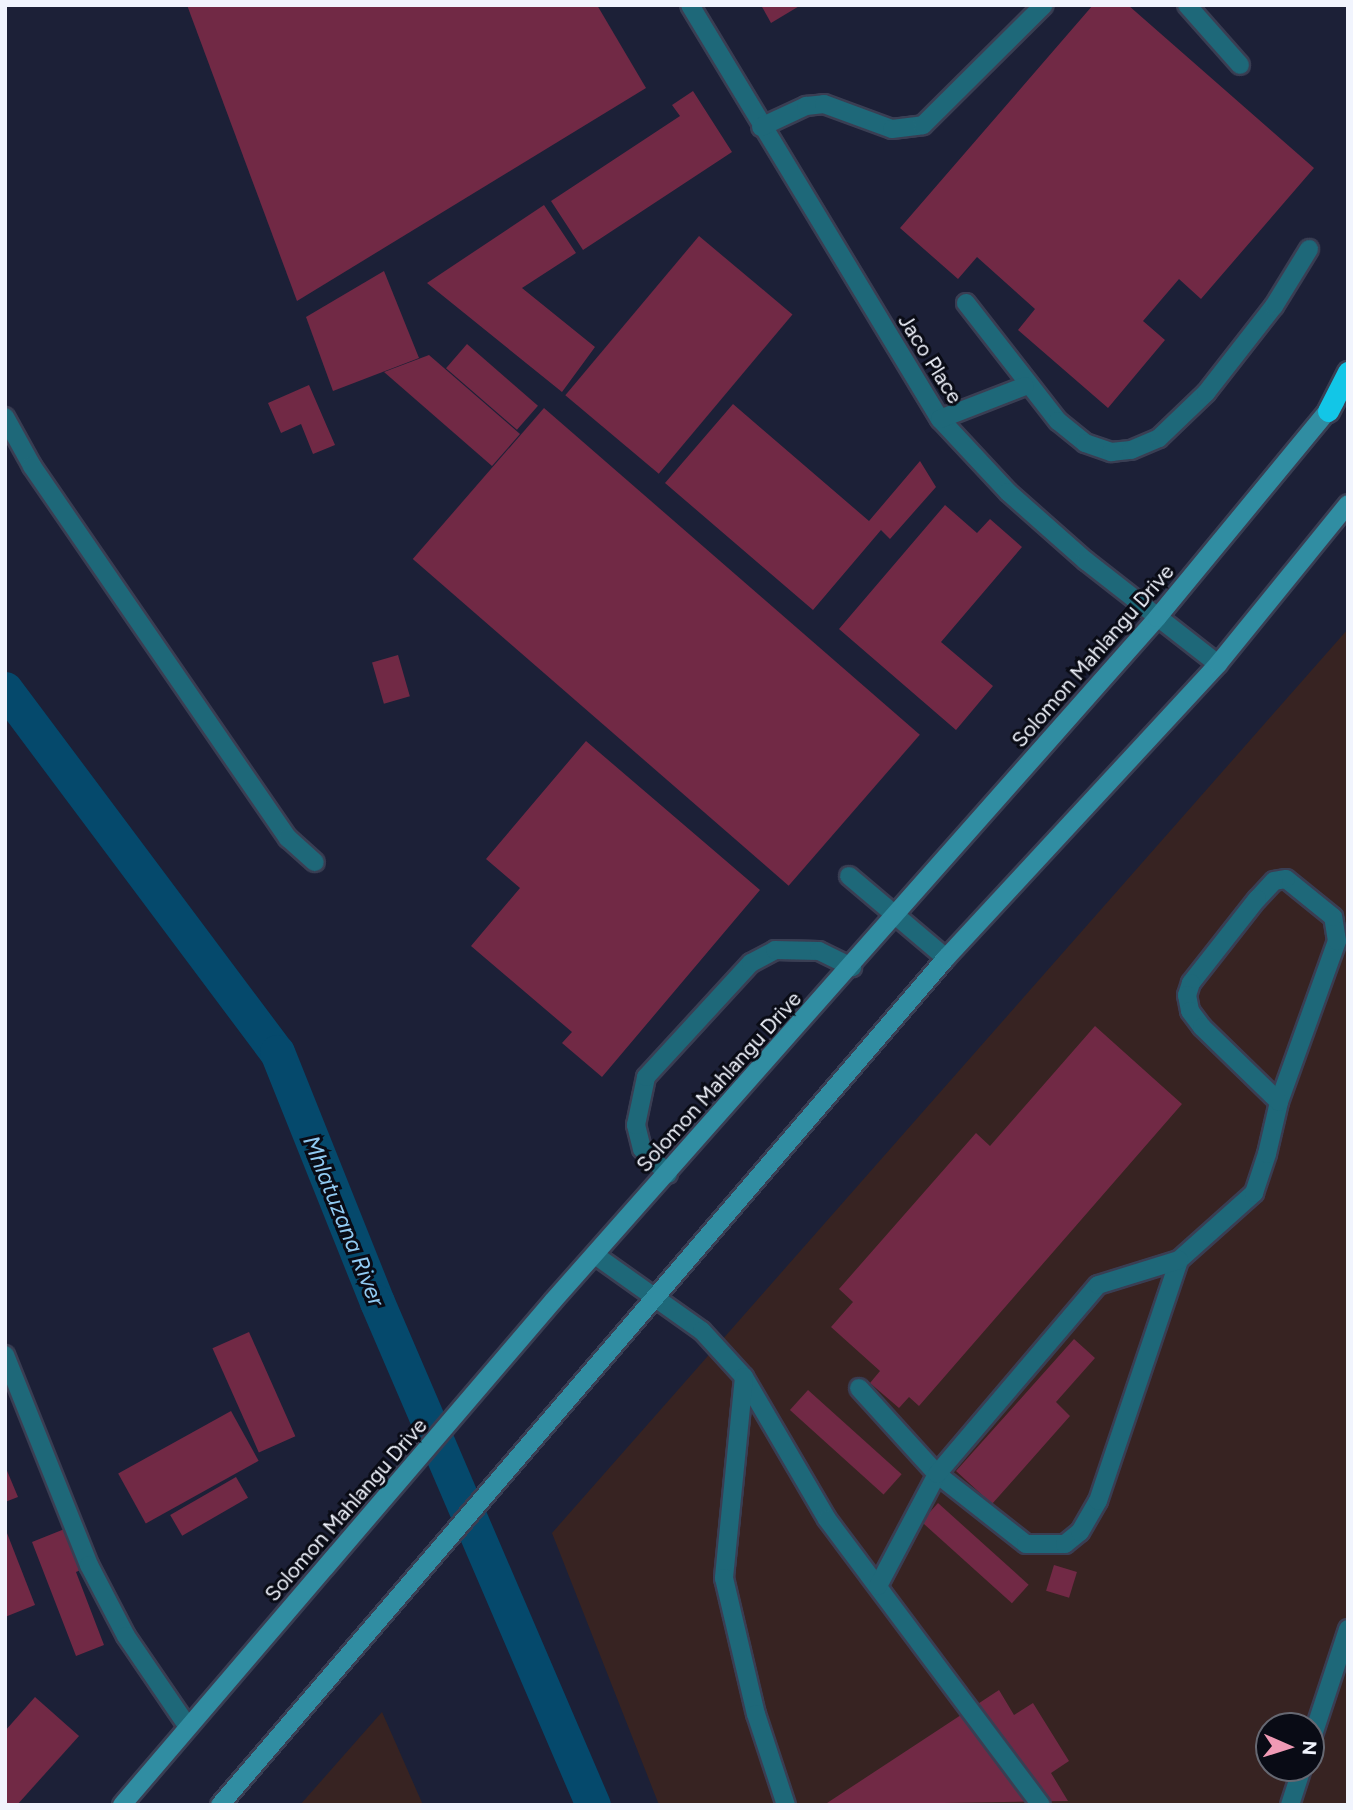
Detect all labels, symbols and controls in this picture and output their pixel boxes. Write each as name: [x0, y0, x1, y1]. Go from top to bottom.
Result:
street label: Jaco Place: [893, 310, 967, 408]
street label: Solomon Mahlangu Drive: [1007, 559, 1179, 753]
street label: Solomon Mahlangu Drive: [631, 987, 807, 1177]
water label: Mhlatuzana River: [297, 1132, 391, 1310]
street label: Solomon Mahlangu Drive: [260, 1413, 432, 1607]
north arrow: [1255, 1712, 1325, 1782]
text: N: [1298, 1740, 1321, 1756]

